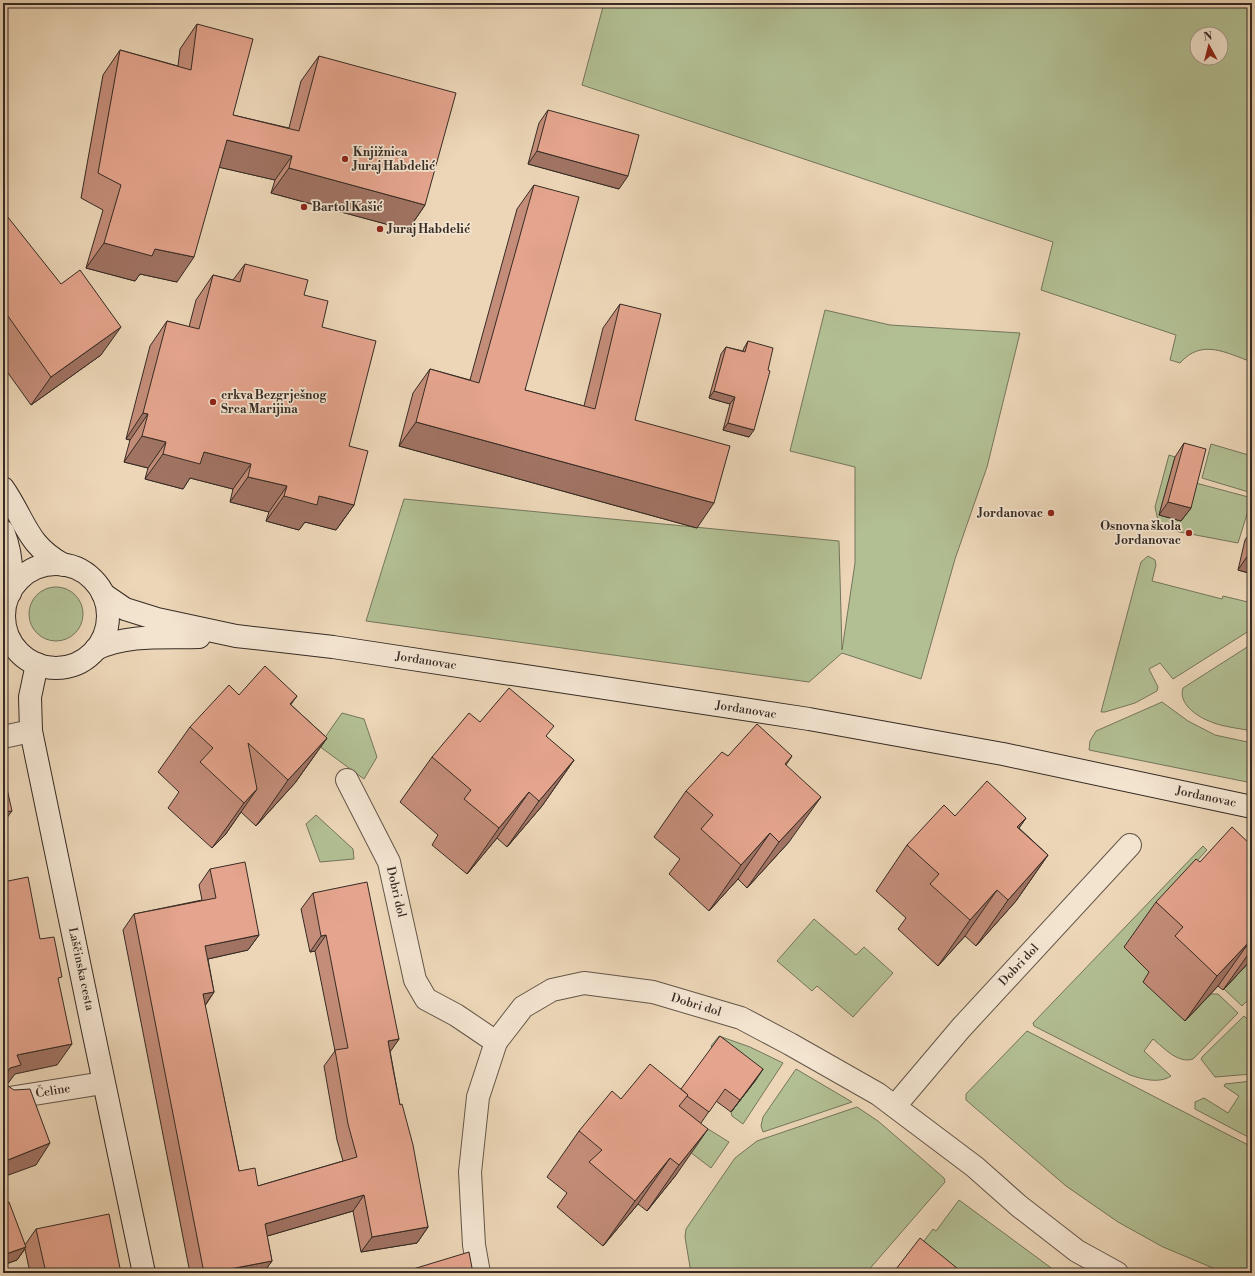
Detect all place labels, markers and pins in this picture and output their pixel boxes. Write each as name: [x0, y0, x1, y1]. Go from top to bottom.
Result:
place label: Knjižnica Juraj Habdelić: [351, 145, 435, 174]
marker: Knjižnica Juraj Habdelić: [340, 154, 350, 164]
place label: Bartol Kašić: [312, 200, 383, 215]
marker: Bartol Kašić: [299, 202, 309, 212]
place label: Juraj Habdelić: [386, 222, 470, 237]
marker: Juraj Habdelić: [375, 224, 385, 234]
place label: crkva Bezgrješnog Srca Marijina: [221, 388, 327, 417]
marker: crkva Bezgrješnog Srca Marijina: [208, 397, 218, 407]
place label: Jordanovac: [976, 506, 1043, 521]
marker: Jordanovac: [1046, 508, 1056, 518]
place label: Osnovna škola Jordanovac: [1100, 519, 1182, 548]
marker: Osnovna škola Jordanovac: [1184, 528, 1194, 538]

